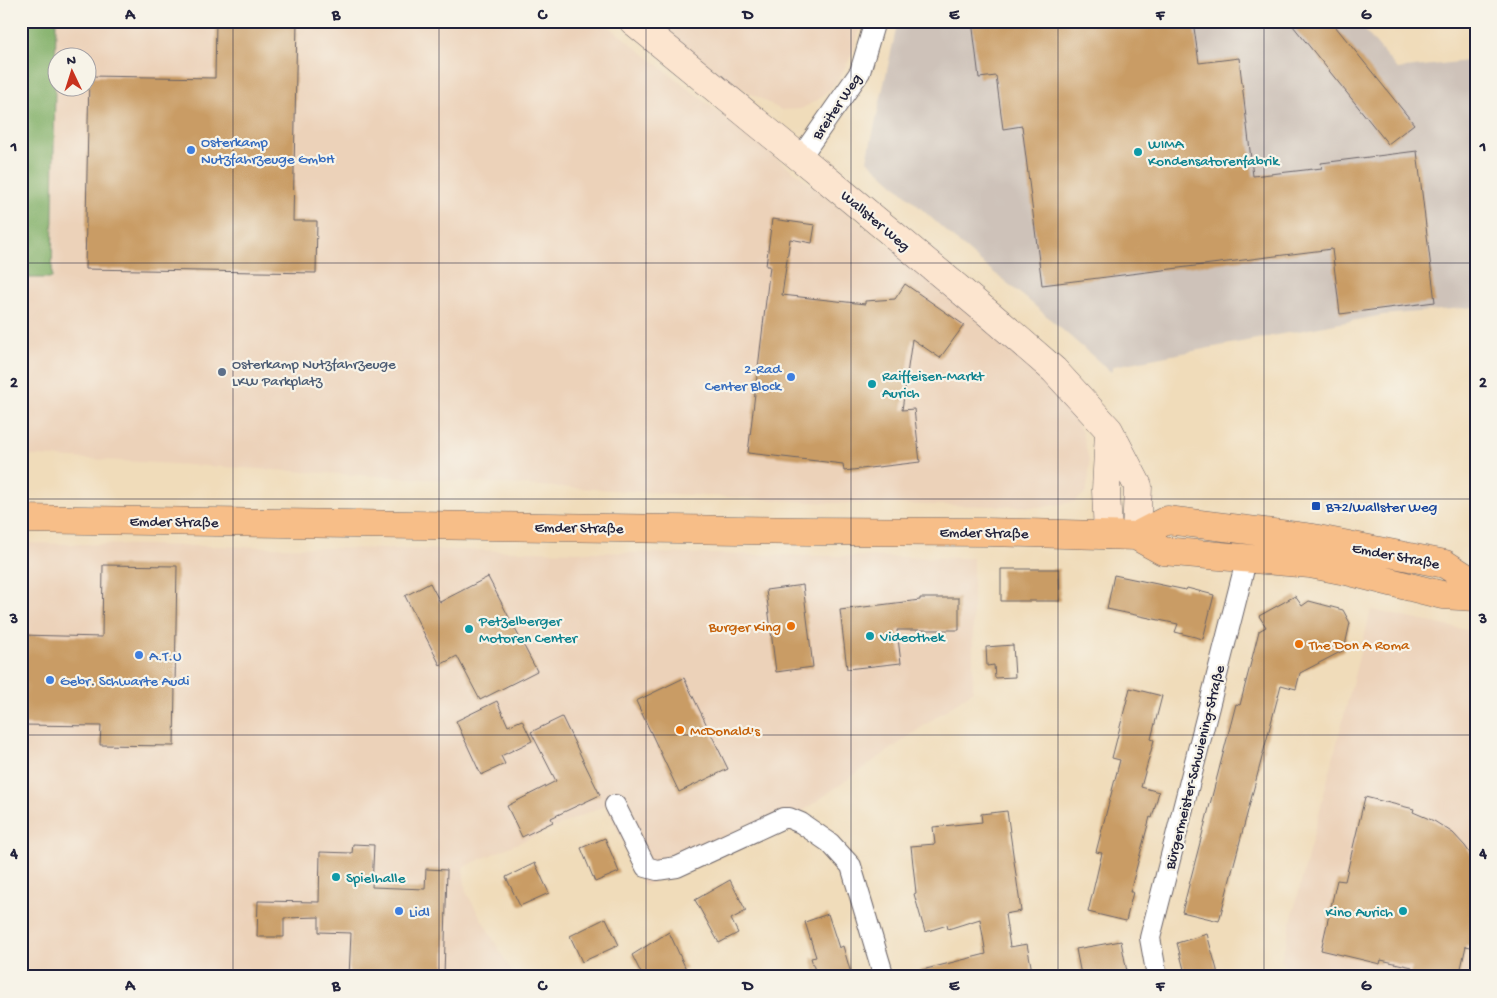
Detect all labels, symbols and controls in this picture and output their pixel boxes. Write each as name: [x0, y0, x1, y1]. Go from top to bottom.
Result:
text: A: [124, 7, 136, 26]
text: B: [331, 7, 341, 26]
text: C: [537, 7, 548, 26]
text: D: [741, 7, 754, 26]
text: E: [949, 7, 960, 26]
text: F: [1155, 7, 1166, 26]
text: G: [1361, 7, 1372, 26]
north arrow: [48, 48, 98, 98]
text: N: [66, 53, 76, 70]
street label: Breiter Weg: [808, 71, 866, 144]
place label: Osterkamp Nutzfahrzeuge GmbH: [201, 134, 335, 169]
place label: WIMA Kondensatorenfabrik: [1148, 136, 1280, 171]
text: 1: [10, 139, 17, 158]
text: 1: [1479, 139, 1486, 158]
marker: Osterkamp Nutzfahrzeuge GmbH: [185, 144, 197, 156]
marker: WIMA Kondensatorenfabrik: [1132, 146, 1144, 158]
street label: Wallster Weg: [836, 187, 913, 256]
place label: Osterkamp Nutzfahrzeuge LKW Parkplatz: [232, 356, 396, 391]
place label: 2-Rad Center Block: [705, 361, 782, 396]
marker: Osterkamp Nutzfahrzeuge LKW Parkplatz: [216, 366, 228, 378]
place label: Raiffeisen-Markt Aurich: [882, 368, 985, 403]
marker: 2-Rad Center Block: [785, 371, 797, 383]
text: 2: [10, 375, 18, 394]
text: 2: [1479, 375, 1487, 394]
marker: Raiffeisen-Markt Aurich: [866, 378, 878, 390]
place label: B72/Wallster Weg: [1325, 499, 1437, 517]
marker: B72/Wallster Weg: [1310, 500, 1322, 512]
street label: Emder Straße: [129, 513, 219, 533]
street label: Emder Straße: [534, 519, 624, 539]
street label: Emder Straße: [939, 524, 1029, 544]
street label: Emder Straße: [1350, 540, 1441, 574]
text: 3: [9, 611, 18, 630]
text: 3: [1478, 611, 1487, 630]
place label: Petzelberger Motoren Center: [478, 613, 579, 648]
place label: Burger King: [708, 619, 781, 637]
marker: Burger King: [785, 620, 797, 632]
marker: Petzelberger Motoren Center: [463, 623, 475, 635]
place label: Videothek: [879, 629, 946, 647]
marker: Videothek: [864, 630, 876, 642]
place label: The Don A Roma: [1308, 637, 1410, 655]
marker: The Don A Roma: [1293, 638, 1305, 650]
place label: A.T.U: [149, 648, 182, 666]
marker: A.T.U: [133, 649, 145, 661]
street label: Bürgermeister-Schwiening-Straße: [1162, 663, 1230, 872]
place label: Gebr. Schwarte Audi: [60, 673, 189, 691]
marker: Gebr. Schwarte Audi: [44, 674, 56, 686]
place label: McDonald's: [690, 723, 760, 741]
marker: McDonald's: [674, 724, 686, 736]
text: 4: [9, 846, 18, 865]
text: 4: [1478, 846, 1487, 865]
place label: Spielhalle: [346, 870, 406, 888]
marker: Spielhalle: [330, 871, 342, 883]
place label: Lidl: [409, 904, 430, 922]
place label: Kino Aurich: [1325, 904, 1393, 922]
marker: Lidl: [393, 905, 405, 917]
marker: Kino Aurich: [1397, 905, 1409, 917]
text: A: [124, 978, 136, 997]
text: B: [331, 978, 341, 997]
text: C: [537, 978, 548, 997]
text: D: [741, 978, 754, 997]
text: E: [949, 978, 960, 997]
text: F: [1155, 978, 1166, 997]
text: G: [1361, 978, 1372, 997]

